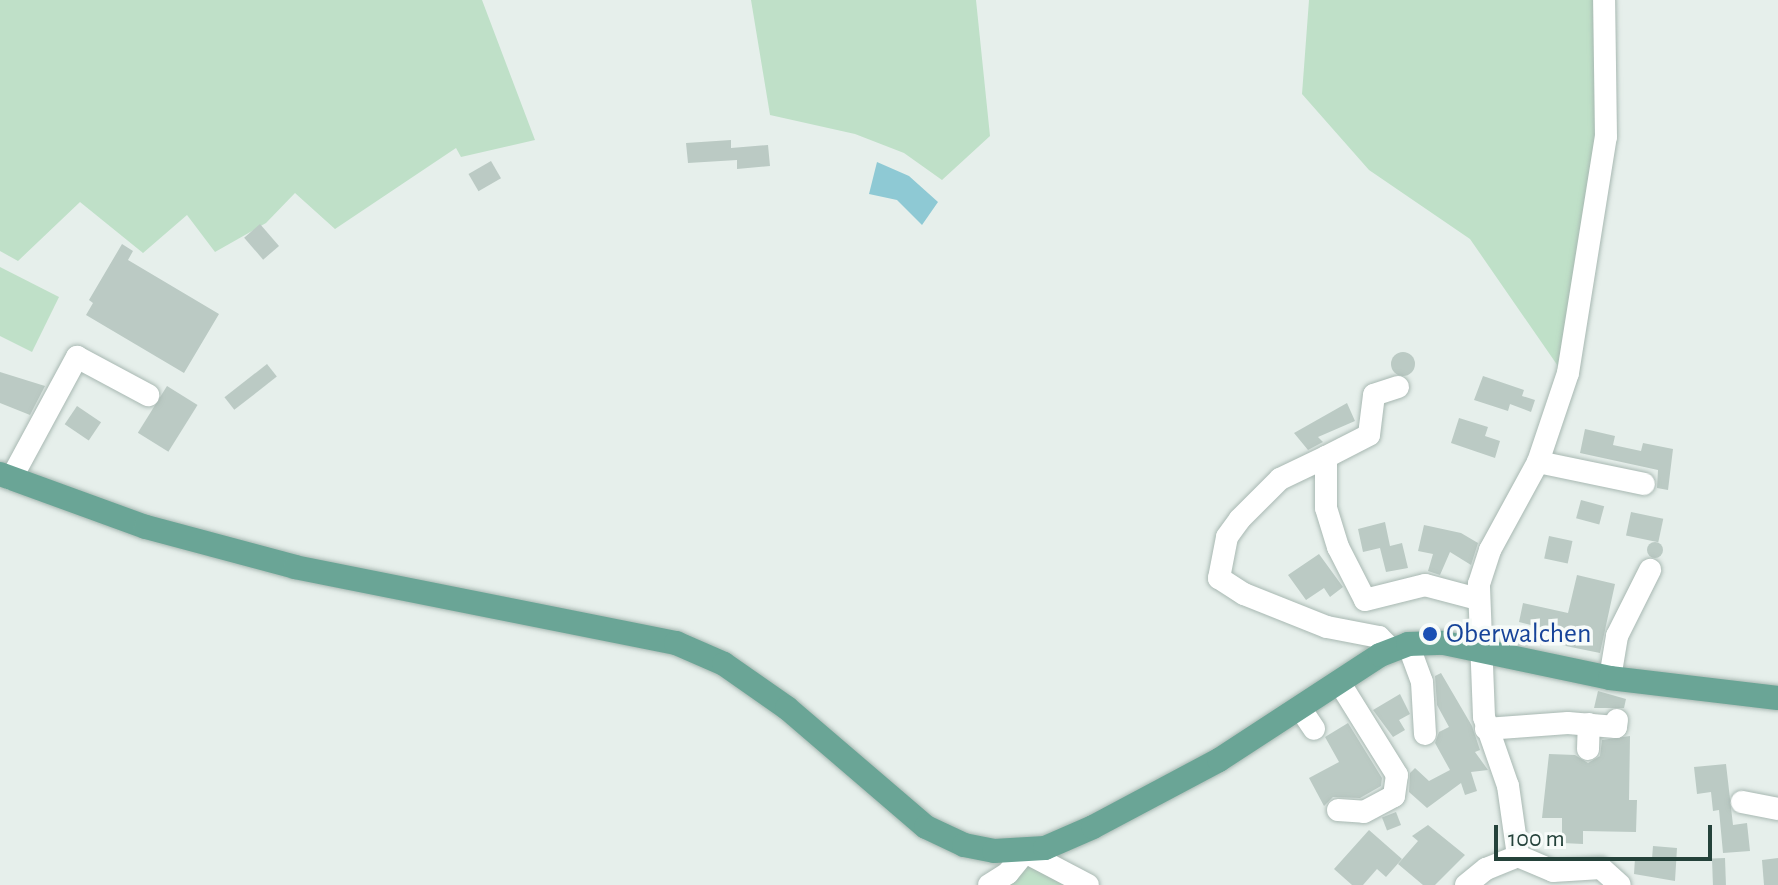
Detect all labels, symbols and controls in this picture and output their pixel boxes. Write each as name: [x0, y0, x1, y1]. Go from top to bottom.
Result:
place label: Oberwalchen: [1446, 617, 1591, 651]
marker: Oberwalchen: [1421, 625, 1439, 643]
scale bar: [1498, 809, 1716, 859]
text: 100 m: [1508, 827, 1565, 851]

